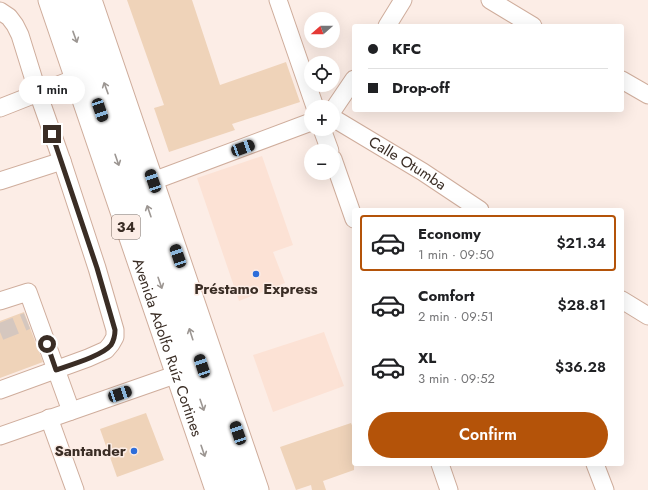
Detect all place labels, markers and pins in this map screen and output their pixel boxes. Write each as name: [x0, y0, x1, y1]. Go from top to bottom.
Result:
marker: Préstamo Express: [251, 269, 261, 279]
place label: Préstamo Express: [194, 278, 318, 300]
place label: Santander: [54, 440, 127, 462]
marker: Santander: [129, 446, 139, 456]

